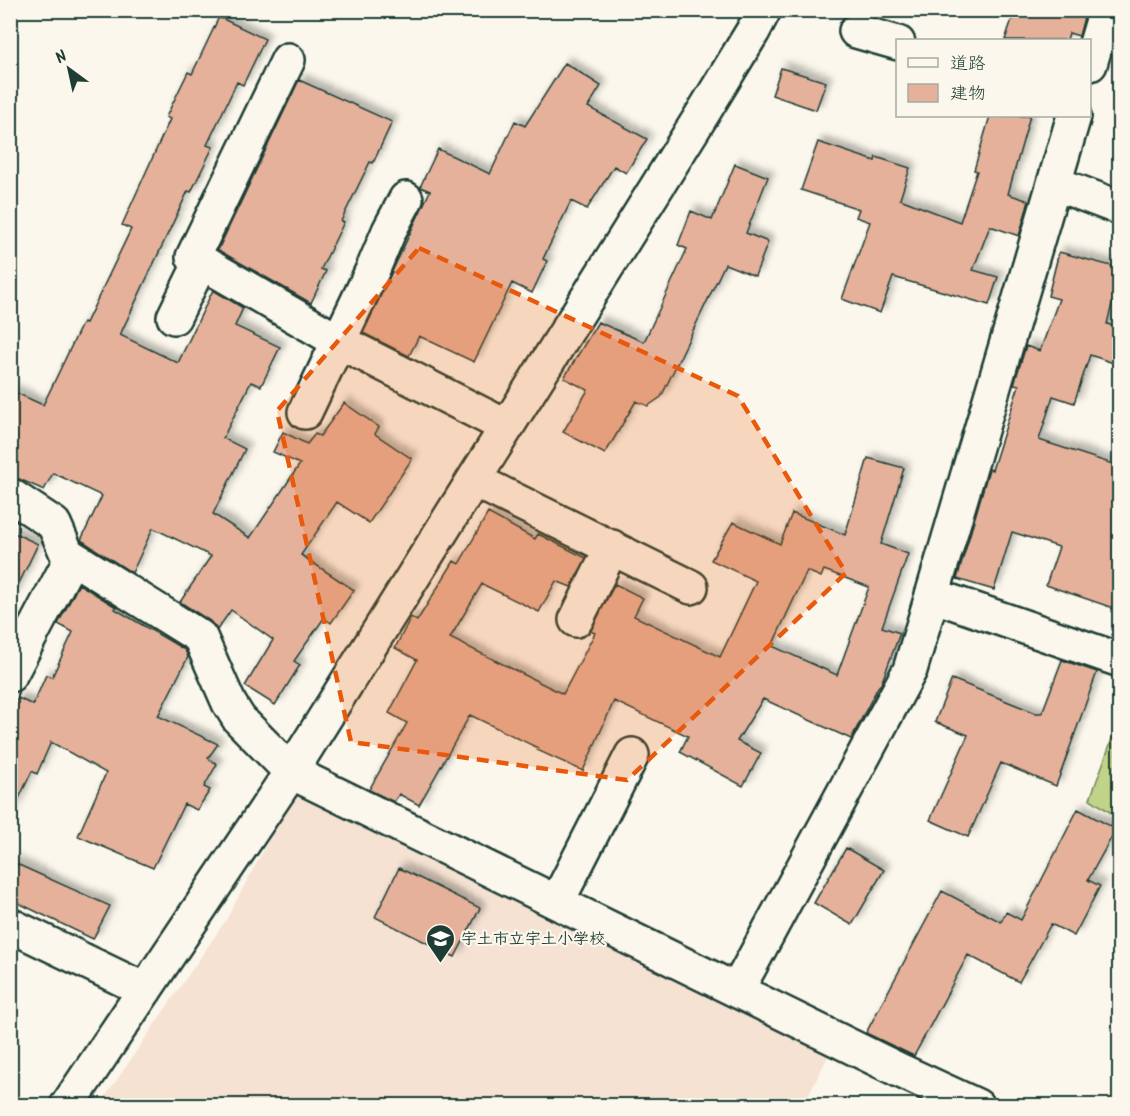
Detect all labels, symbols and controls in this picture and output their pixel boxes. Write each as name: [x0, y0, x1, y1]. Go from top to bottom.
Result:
north arrow: [39, 39, 99, 99]
legend: [896, 39, 1091, 117]
text: N: [51, 44, 73, 71]
text: 道路: [950, 50, 986, 79]
text: 建物: [950, 80, 986, 109]
school or university icon: 宇土市立宇土小学校: [424, 922, 456, 964]
place label: 宇土市立宇土小学校: [461, 927, 605, 952]

